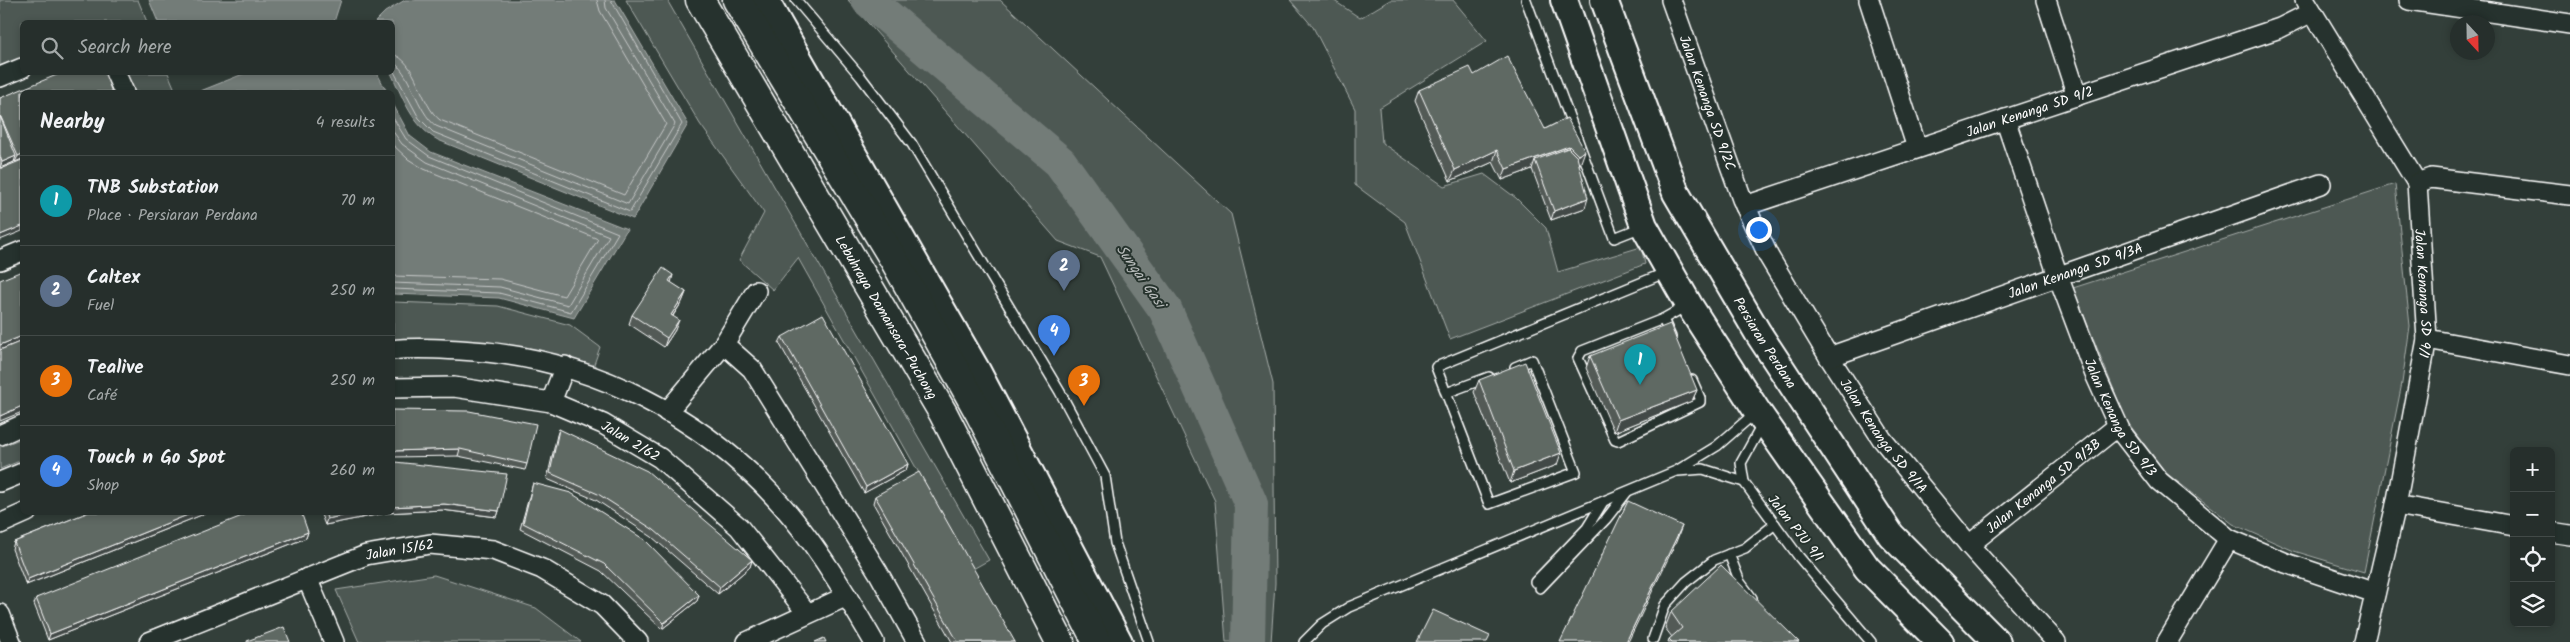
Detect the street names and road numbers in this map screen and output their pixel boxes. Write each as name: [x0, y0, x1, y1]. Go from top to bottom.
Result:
street label: Jalan Kenanga SD 9/2C: [1673, 33, 1741, 173]
street label: Jalan Kenanga SD 9/2: [1963, 81, 2097, 144]
street label: Jalan Kenanga SD 9/1: [2408, 228, 2437, 359]
street label: Lebuhraya Damansara–Puchong: [829, 231, 943, 404]
street label: Jalan Kenanga SD 9/3A: [2005, 237, 2146, 305]
street label: Persiaran Perdana: [1727, 293, 1802, 393]
street label: Jalan Kenanga SD 9/3: [2078, 356, 2162, 482]
street label: Jalan Kenanga SD 9/1A: [1834, 374, 1933, 499]
street label: Jalan 2/62: [597, 415, 664, 468]
street label: Jalan Kenanga SD 9/3B: [1981, 434, 2106, 539]
street label: Jalan PJU 9/1: [1762, 490, 1829, 567]
street label: Jalan 15/62: [364, 533, 436, 567]

